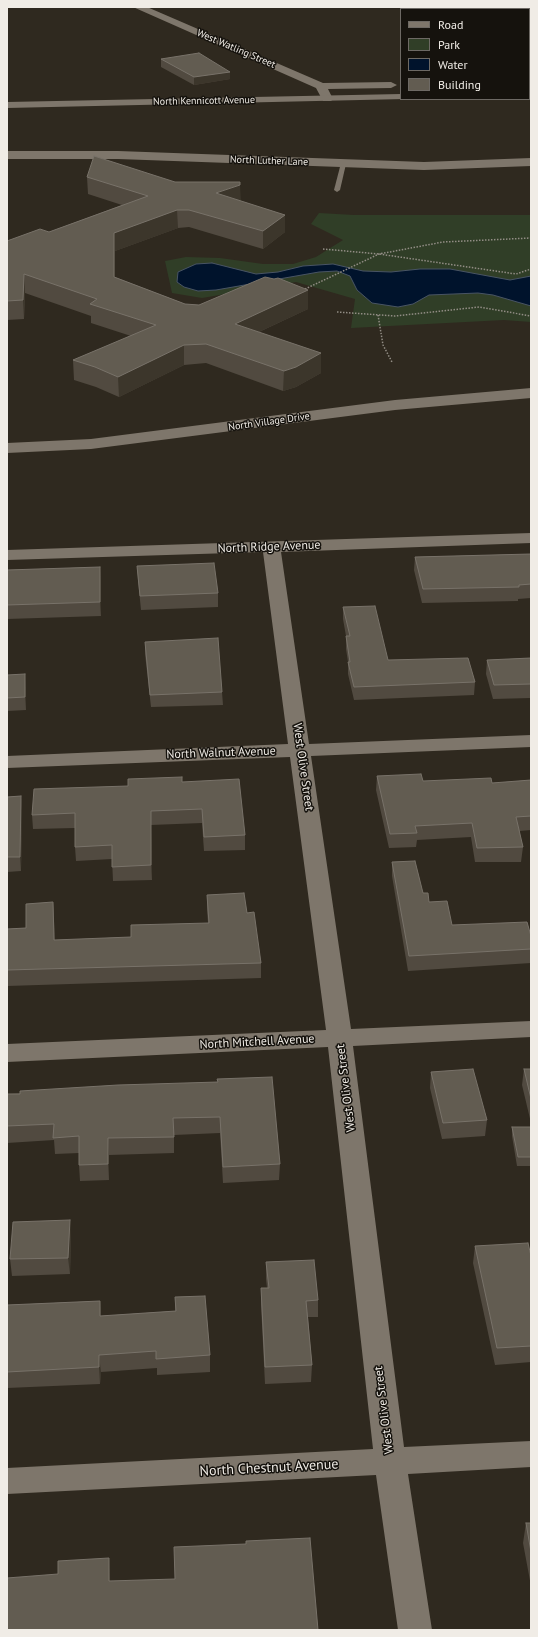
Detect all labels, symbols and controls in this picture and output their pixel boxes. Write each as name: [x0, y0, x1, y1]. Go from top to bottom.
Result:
legend: [400, 8, 530, 100]
text: Road: [438, 17, 463, 32]
street label: West Watling Street: [195, 27, 277, 71]
text: Park: [438, 37, 460, 52]
text: Water: [438, 57, 468, 72]
text: Building: [438, 77, 481, 92]
street label: North Kennicott Avenue: [153, 94, 255, 108]
street label: North Luther Lane: [230, 154, 308, 168]
street label: North Village Drive: [228, 410, 310, 434]
street label: North Ridge Avenue: [217, 538, 321, 556]
street label: West Olive Street: [290, 722, 316, 812]
street label: North Walnut Avenue: [166, 744, 276, 762]
street label: North Mitchell Avenue: [199, 1032, 315, 1052]
street label: West Olive Street: [333, 1043, 359, 1133]
street label: West Olive Street: [371, 1365, 397, 1455]
street label: North Chestnut Avenue: [199, 1456, 339, 1480]

